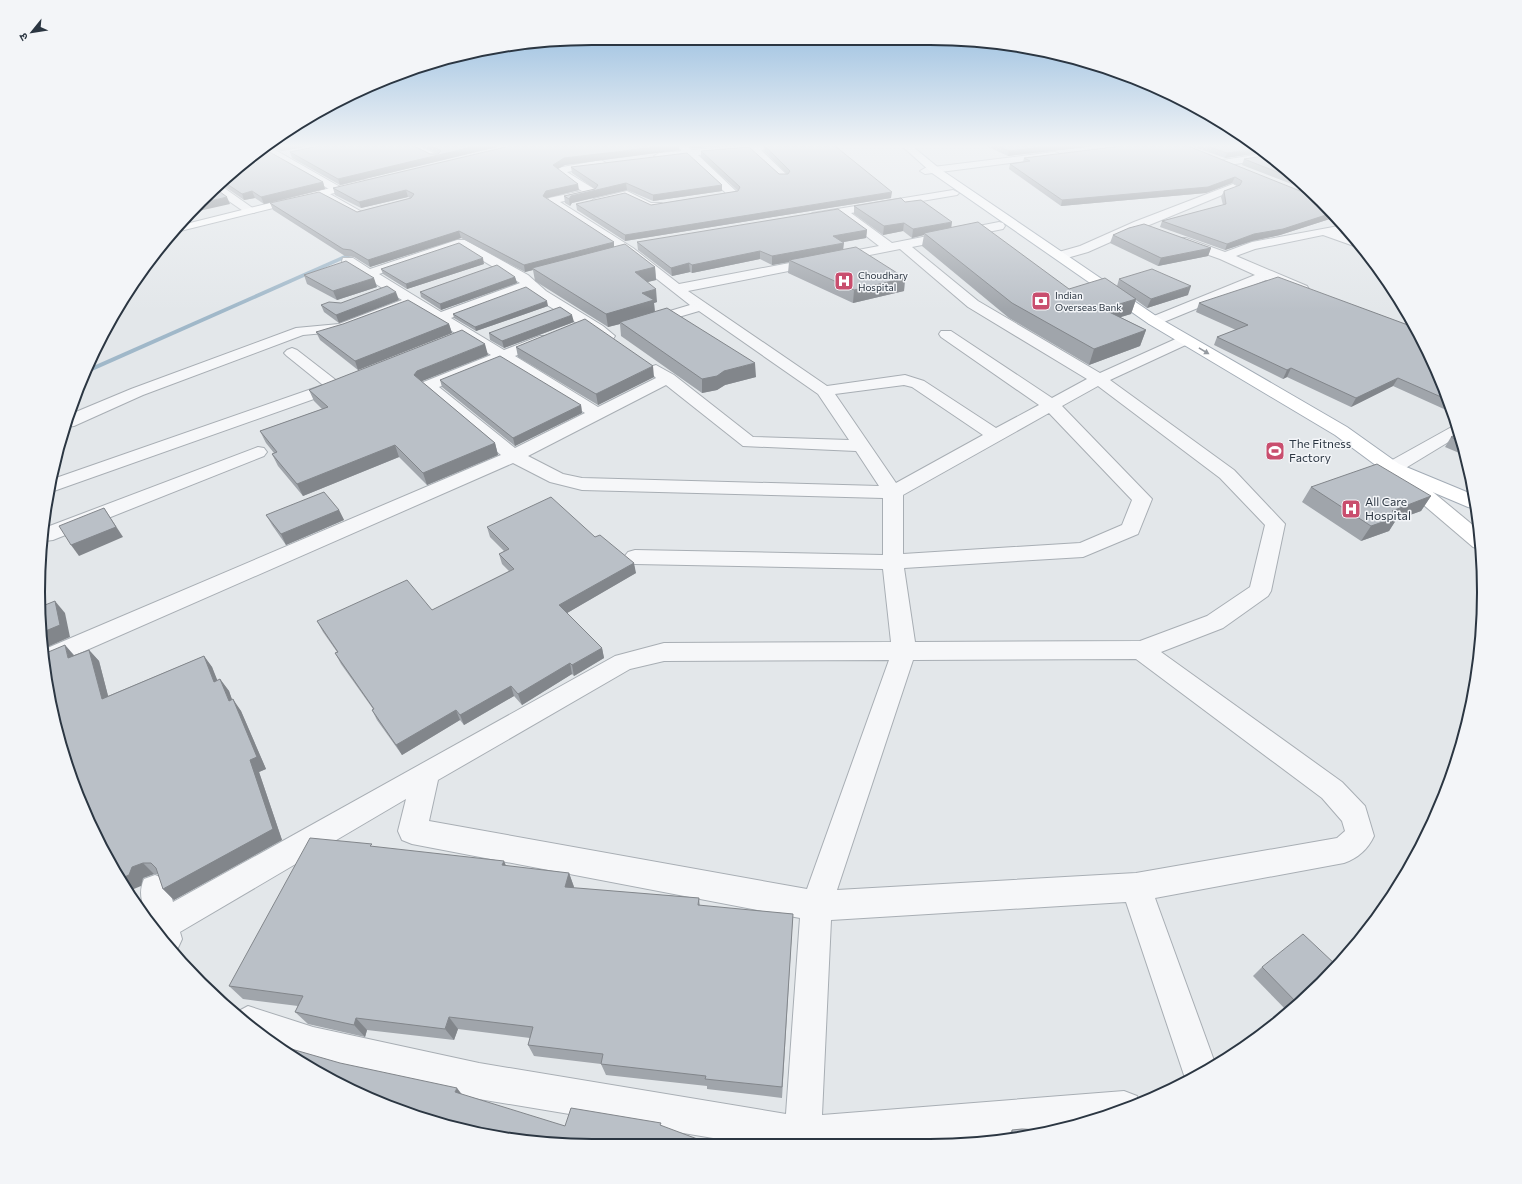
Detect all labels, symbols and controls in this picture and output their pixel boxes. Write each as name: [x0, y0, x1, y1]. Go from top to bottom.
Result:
north arrow: [12, 12, 52, 52]
text: उ: [15, 31, 30, 43]
place label: Choudhary Hospital: [858, 269, 908, 293]
hospital icon: Choudhary Hospital: [833, 270, 855, 292]
place label: Indian Overseas Bank: [1055, 289, 1122, 313]
bank icon: Indian Overseas Bank: [1030, 290, 1052, 312]
one-way arrow: [1198, 347, 1210, 354]
place label: The Fitness Factory: [1289, 436, 1351, 464]
sports icon: The Fitness Factory: [1264, 440, 1286, 462]
place label: All Care Hospital: [1365, 494, 1411, 522]
hospital icon: All Care Hospital: [1340, 498, 1362, 520]

